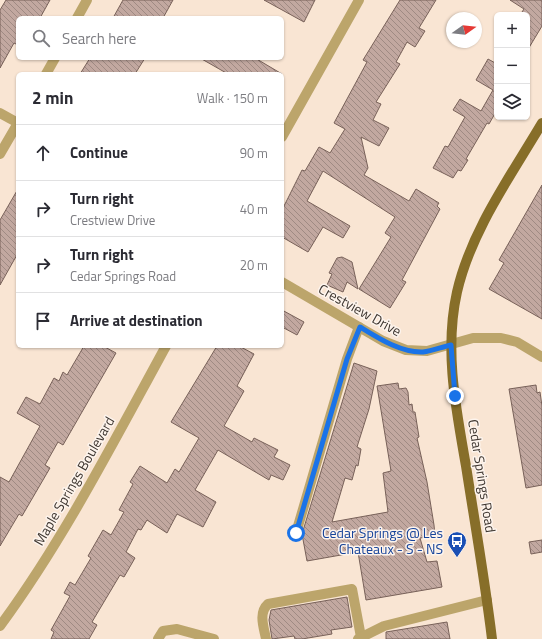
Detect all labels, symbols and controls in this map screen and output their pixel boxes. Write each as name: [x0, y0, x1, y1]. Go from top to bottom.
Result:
north arrow: [446, 12, 482, 48]
map controls: [494, 12, 530, 120]
button: +: [494, 12, 530, 48]
search box: [16, 16, 284, 60]
icon: search: [30, 27, 52, 49]
text: Search here: [62, 27, 136, 50]
button: −: [494, 48, 530, 84]
button: layers: [494, 84, 530, 120]
text: 2 min: [32, 85, 73, 111]
text: Walk · 150 m: [197, 88, 268, 108]
text: Continue: [70, 141, 128, 164]
icon: ahead: [32, 142, 54, 164]
text: 90 m: [240, 143, 268, 163]
text: Turn right: [70, 187, 134, 210]
icon: right: [32, 198, 54, 220]
text: 40 m: [240, 199, 268, 219]
text: Crestview Drive: [70, 210, 155, 230]
text: Turn right: [70, 243, 134, 266]
icon: right: [32, 254, 54, 276]
text: 20 m: [240, 255, 268, 275]
text: Cedar Springs Road: [70, 266, 176, 286]
street label: Crestview Drive: [315, 278, 406, 341]
text: Arrive at destination: [70, 309, 203, 332]
icon: arrive: [32, 310, 54, 332]
route end: [446, 387, 464, 405]
street label: Maple Springs Boulevard: [28, 412, 119, 549]
street label: Cedar Springs Road: [463, 418, 502, 534]
place label: Cedar Springs @ Les Chateaux - S - NS: [322, 522, 443, 559]
route start: [287, 524, 305, 542]
bus stop icon: Cedar Springs @ Les Chateaux - S - NS: [446, 530, 468, 558]

